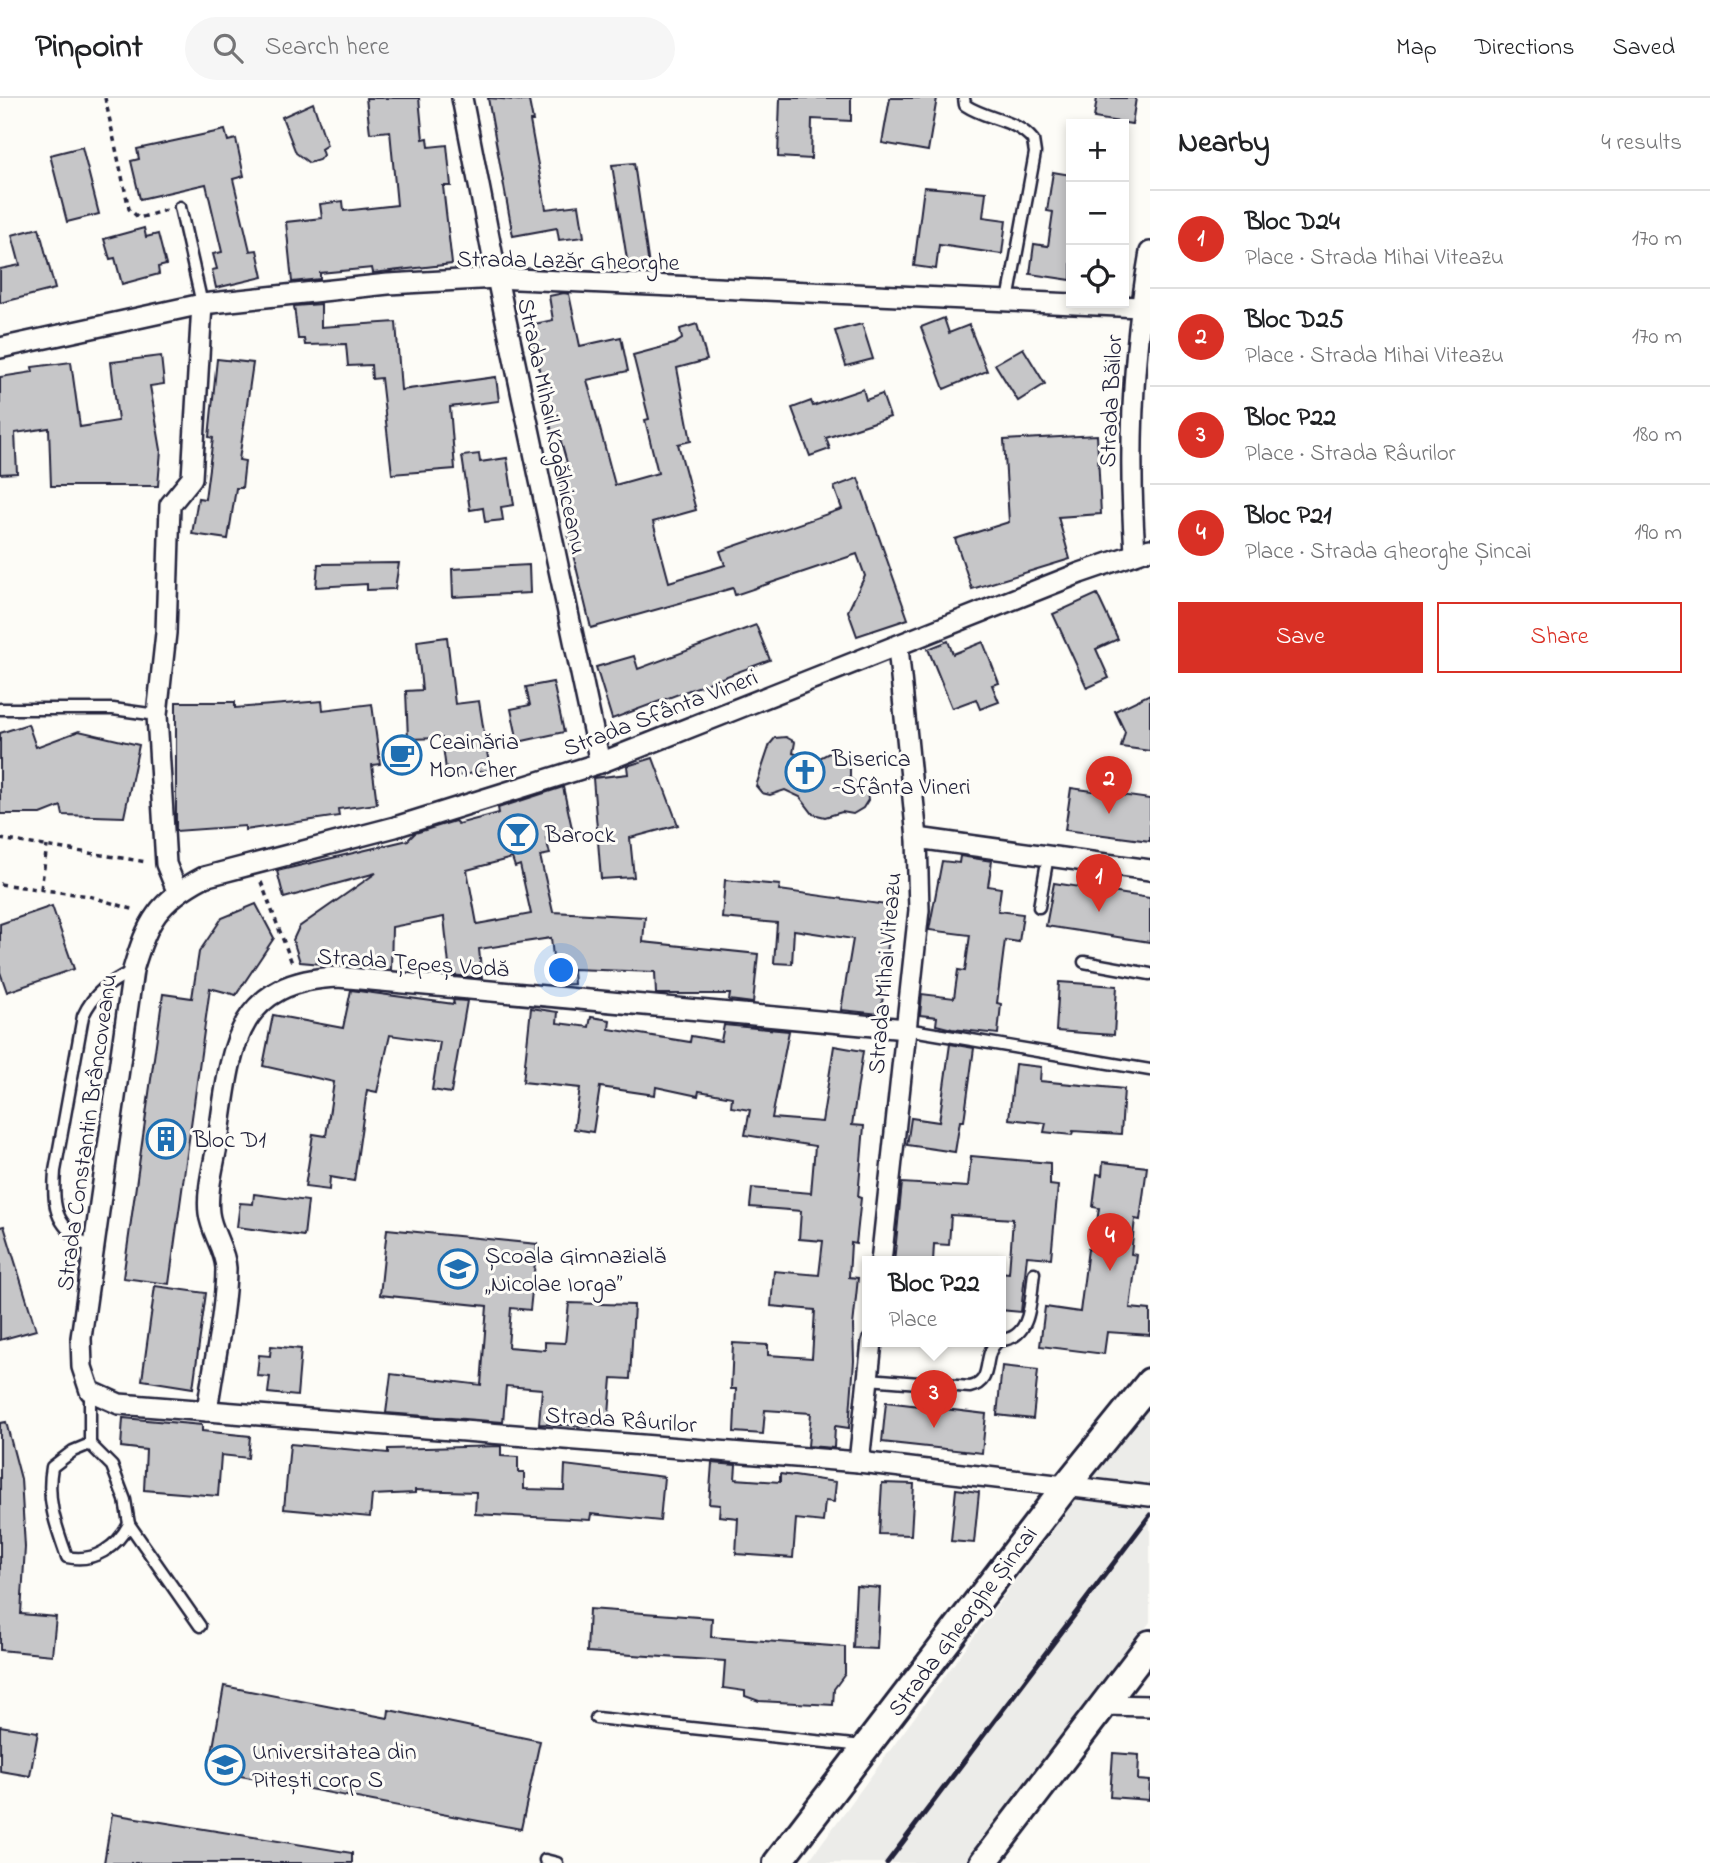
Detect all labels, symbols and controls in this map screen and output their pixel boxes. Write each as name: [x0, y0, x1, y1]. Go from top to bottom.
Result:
search box: [185, 17, 675, 80]
text: Pinpoint: [35, 24, 143, 72]
icon: search: [209, 29, 247, 67]
text: Search here: [265, 29, 389, 67]
text: Map: [1396, 31, 1437, 66]
text: Directions: [1475, 31, 1574, 66]
text: Saved: [1612, 31, 1675, 66]
map controls: [1066, 119, 1129, 308]
button: +: [1066, 119, 1129, 182]
text: Nearby: [1178, 122, 1270, 166]
text: 4 results: [1601, 127, 1682, 160]
button: −: [1066, 182, 1129, 245]
text: Bloc D24: [1245, 204, 1340, 242]
text: 1: [1197, 223, 1205, 256]
text: 170 m: [1632, 223, 1682, 256]
text: Place · Strada Mihai Viteazu: [1245, 242, 1504, 275]
street label: Strada Lazăr Gheorghe: [456, 243, 680, 282]
button: locate: [1066, 245, 1129, 308]
street label: Strada Mihail Kogălniceanu: [506, 295, 595, 558]
text: Bloc D25: [1245, 302, 1344, 340]
text: 2: [1195, 321, 1207, 354]
text: 170 m: [1632, 321, 1682, 354]
street label: Strada Băilor: [1092, 333, 1133, 468]
text: Place · Strada Mihai Viteazu: [1245, 340, 1504, 373]
text: Bloc P22: [1245, 400, 1336, 438]
text: 3: [1196, 419, 1206, 452]
text: 180 m: [1633, 419, 1682, 452]
text: Place · Strada Râurilor: [1245, 438, 1456, 471]
text: Bloc P21: [1245, 498, 1332, 536]
text: 4: [1196, 517, 1206, 550]
text: 190 m: [1634, 517, 1682, 550]
text: Place · Strada Gheorghe Șincai: [1245, 536, 1531, 569]
button: Save: [1178, 602, 1423, 673]
button: Share: [1437, 602, 1682, 673]
street label: Strada Sfânta Vineri: [559, 661, 763, 768]
place label: Ceainăria Mon Cher: [429, 726, 519, 789]
cafe icon: Ceainăria Mon Cher: [381, 734, 423, 776]
place label: Biserica -Sfânta Vineri: [831, 743, 971, 806]
church icon: Biserica -Sfânta Vineri: [784, 751, 826, 793]
pin: 2: [1086, 756, 1132, 814]
bar icon: Barock: [497, 813, 539, 855]
place label: Barock: [544, 819, 616, 854]
pin: 1: [1076, 854, 1122, 912]
street label: Strada Mihai Viteazu: [860, 871, 913, 1075]
street label: Strada Țepeș Vodă: [316, 940, 510, 989]
your location: [544, 953, 578, 987]
street label: Strada Constantin Brâncoveanu: [49, 972, 128, 1293]
building icon: Bloc D1: [145, 1118, 187, 1160]
place label: Bloc D1: [192, 1124, 266, 1159]
pin: 4: [1087, 1213, 1133, 1271]
place label: Școala Gimnazială „Nicolae Iorga”: [485, 1240, 666, 1303]
school or university icon: Școala Gimnazială „Nicolae Iorga”: [437, 1248, 479, 1290]
popup: [862, 1256, 1006, 1347]
text: Bloc P22: [888, 1266, 980, 1304]
text: Place: [888, 1304, 937, 1337]
pin: 3: [911, 1370, 957, 1428]
street label: Strada Râurilor: [544, 1399, 698, 1444]
street label: Strada Gheorghe Șincai: [881, 1520, 1047, 1725]
place label: Universitatea din Pitești corp S: [252, 1736, 416, 1799]
school or university icon: Universitatea din Pitești corp S: [204, 1744, 246, 1786]

